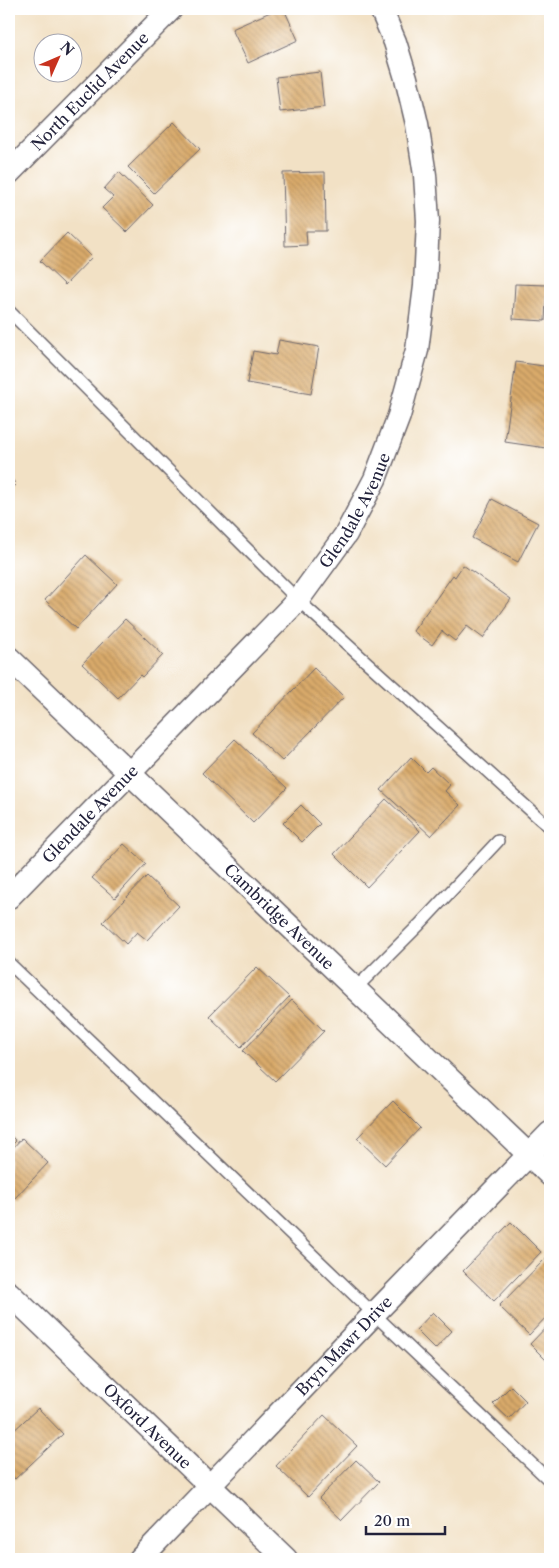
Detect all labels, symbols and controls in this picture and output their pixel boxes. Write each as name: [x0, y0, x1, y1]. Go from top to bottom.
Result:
street label: North Euclid Avenue: [27, 28, 153, 154]
north arrow: [32, 32, 82, 82]
street label: Glendale Avenue: [315, 450, 394, 572]
street label: Glendale Avenue: [38, 761, 142, 867]
street label: Cambridge Avenue: [220, 859, 339, 974]
street label: Bryn Mawr Drive: [291, 1292, 396, 1400]
street label: Oxford Avenue: [99, 1379, 196, 1473]
scale bar: [366, 1503, 445, 1535]
text: 20 m: [374, 1511, 410, 1530]

